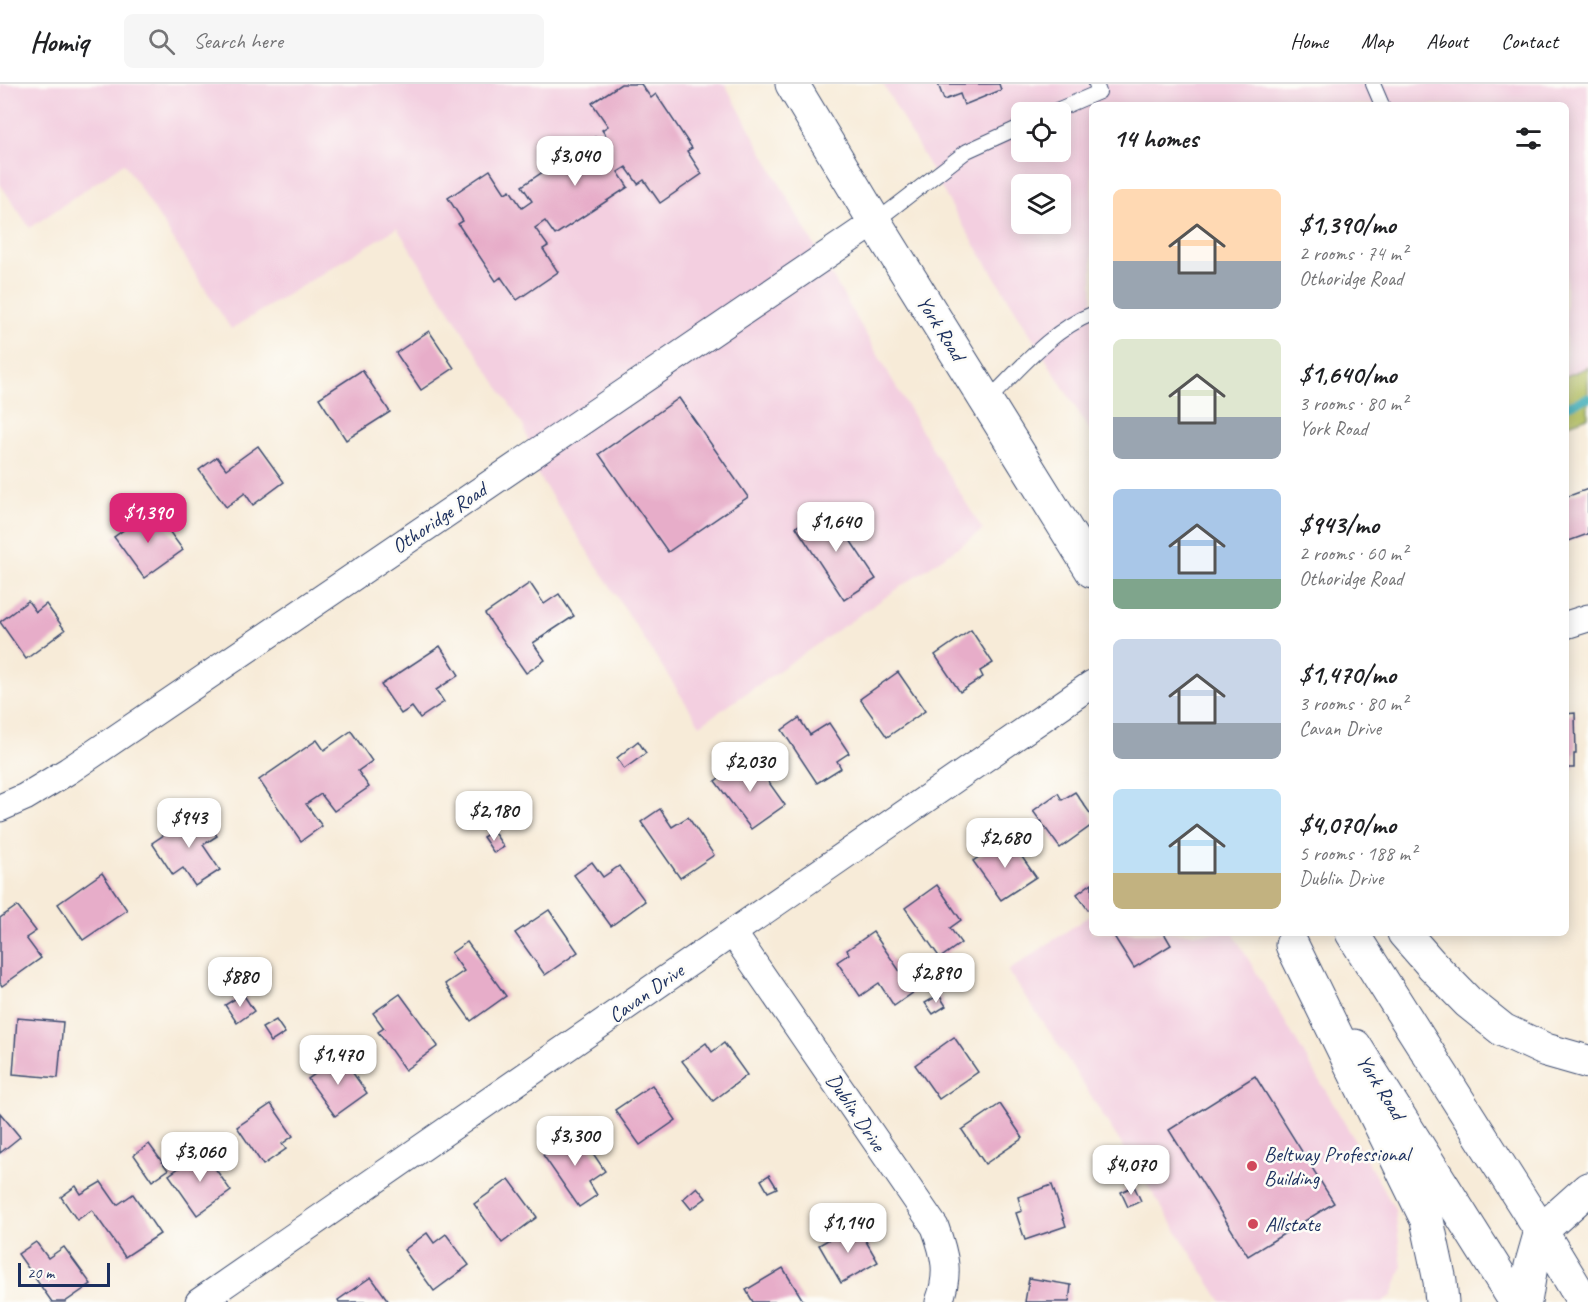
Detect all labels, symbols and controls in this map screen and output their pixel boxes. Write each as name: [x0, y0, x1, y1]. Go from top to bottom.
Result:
search box: [124, 14, 544, 68]
text: Homiq: [30, 24, 88, 59]
icon: search: [145, 25, 178, 58]
text: Search here: [193, 27, 283, 55]
text: Home: [1290, 28, 1328, 54]
text: Map: [1361, 28, 1393, 54]
text: About: [1426, 28, 1468, 54]
text: Contact: [1501, 28, 1558, 54]
map controls: [1011, 102, 1071, 234]
button: locate: [1011, 102, 1071, 162]
text: 14 homes: [1113, 122, 1198, 155]
icon: filters: [1512, 122, 1545, 155]
pin: $3,040: [526, 136, 624, 187]
text: $3,040: [551, 143, 599, 168]
button: layers: [1011, 174, 1071, 234]
text: $1,390/mo: [1299, 208, 1396, 241]
icon: home: [1161, 213, 1233, 285]
text: 2 rooms · 74 m²: [1299, 241, 1407, 266]
text: Othoridge Road: [1299, 266, 1403, 291]
street label: York Road: [911, 291, 972, 368]
text: $1,640/mo: [1299, 358, 1397, 391]
icon: home: [1161, 363, 1233, 435]
text: 3 rooms · 80 m²: [1299, 391, 1407, 416]
text: York Road: [1299, 416, 1367, 441]
street label: Othoridge Road: [387, 475, 494, 559]
pin: $1,390: [99, 493, 197, 544]
text: $1,390: [124, 500, 172, 525]
pin: $1,640: [787, 502, 885, 553]
text: $943/mo: [1299, 508, 1379, 541]
text: $1,640: [811, 509, 861, 534]
icon: home: [1161, 513, 1233, 585]
text: 2 rooms · 60 m²: [1299, 541, 1407, 566]
text: Othoridge Road: [1299, 566, 1403, 591]
text: $1,470/mo: [1299, 658, 1396, 691]
icon: home: [1161, 663, 1233, 735]
text: 3 rooms · 80 m²: [1299, 691, 1407, 716]
text: Cavan Drive: [1299, 716, 1381, 741]
pin: $2,030: [701, 742, 799, 793]
text: $2,030: [726, 749, 774, 774]
pin: $2,180: [445, 791, 543, 842]
pin: $943: [153, 798, 225, 849]
text: $2,180: [470, 798, 518, 823]
text: $943: [171, 805, 207, 830]
text: $4,070/mo: [1299, 808, 1396, 841]
icon: home: [1161, 813, 1233, 885]
pin: $2,680: [956, 818, 1054, 869]
text: $2,680: [980, 825, 1030, 850]
text: 5 rooms · 188 m²: [1299, 841, 1416, 866]
text: Dublin Drive: [1299, 866, 1383, 891]
pin: $2,890: [887, 953, 985, 1004]
street label: Cavan Drive: [603, 956, 690, 1028]
pin: $880: [204, 957, 276, 1008]
text: $2,890: [912, 960, 960, 985]
text: $880: [222, 964, 258, 989]
pin: $1,470: [289, 1035, 387, 1086]
text: $1,470: [314, 1042, 362, 1067]
street label: York Road: [1351, 1050, 1412, 1127]
street label: Dublin Drive: [820, 1068, 893, 1158]
pin: $3,300: [526, 1116, 624, 1167]
text: $3,300: [551, 1123, 599, 1148]
pin: $3,060: [151, 1132, 249, 1183]
text: $3,060: [175, 1139, 225, 1164]
place label: Beltway Professional Building: [1264, 1141, 1413, 1191]
pin: $4,070: [1082, 1145, 1180, 1196]
text: $4,070: [1107, 1152, 1155, 1177]
marker: Beltway Professional Building: [1245, 1159, 1259, 1173]
pin: $1,140: [799, 1203, 897, 1254]
text: $1,140: [824, 1210, 872, 1235]
place label: Allstate: [1265, 1211, 1321, 1237]
marker: Allstate: [1246, 1217, 1260, 1231]
scale bar: [18, 1260, 110, 1288]
text: 20 m: [27, 1263, 54, 1283]

